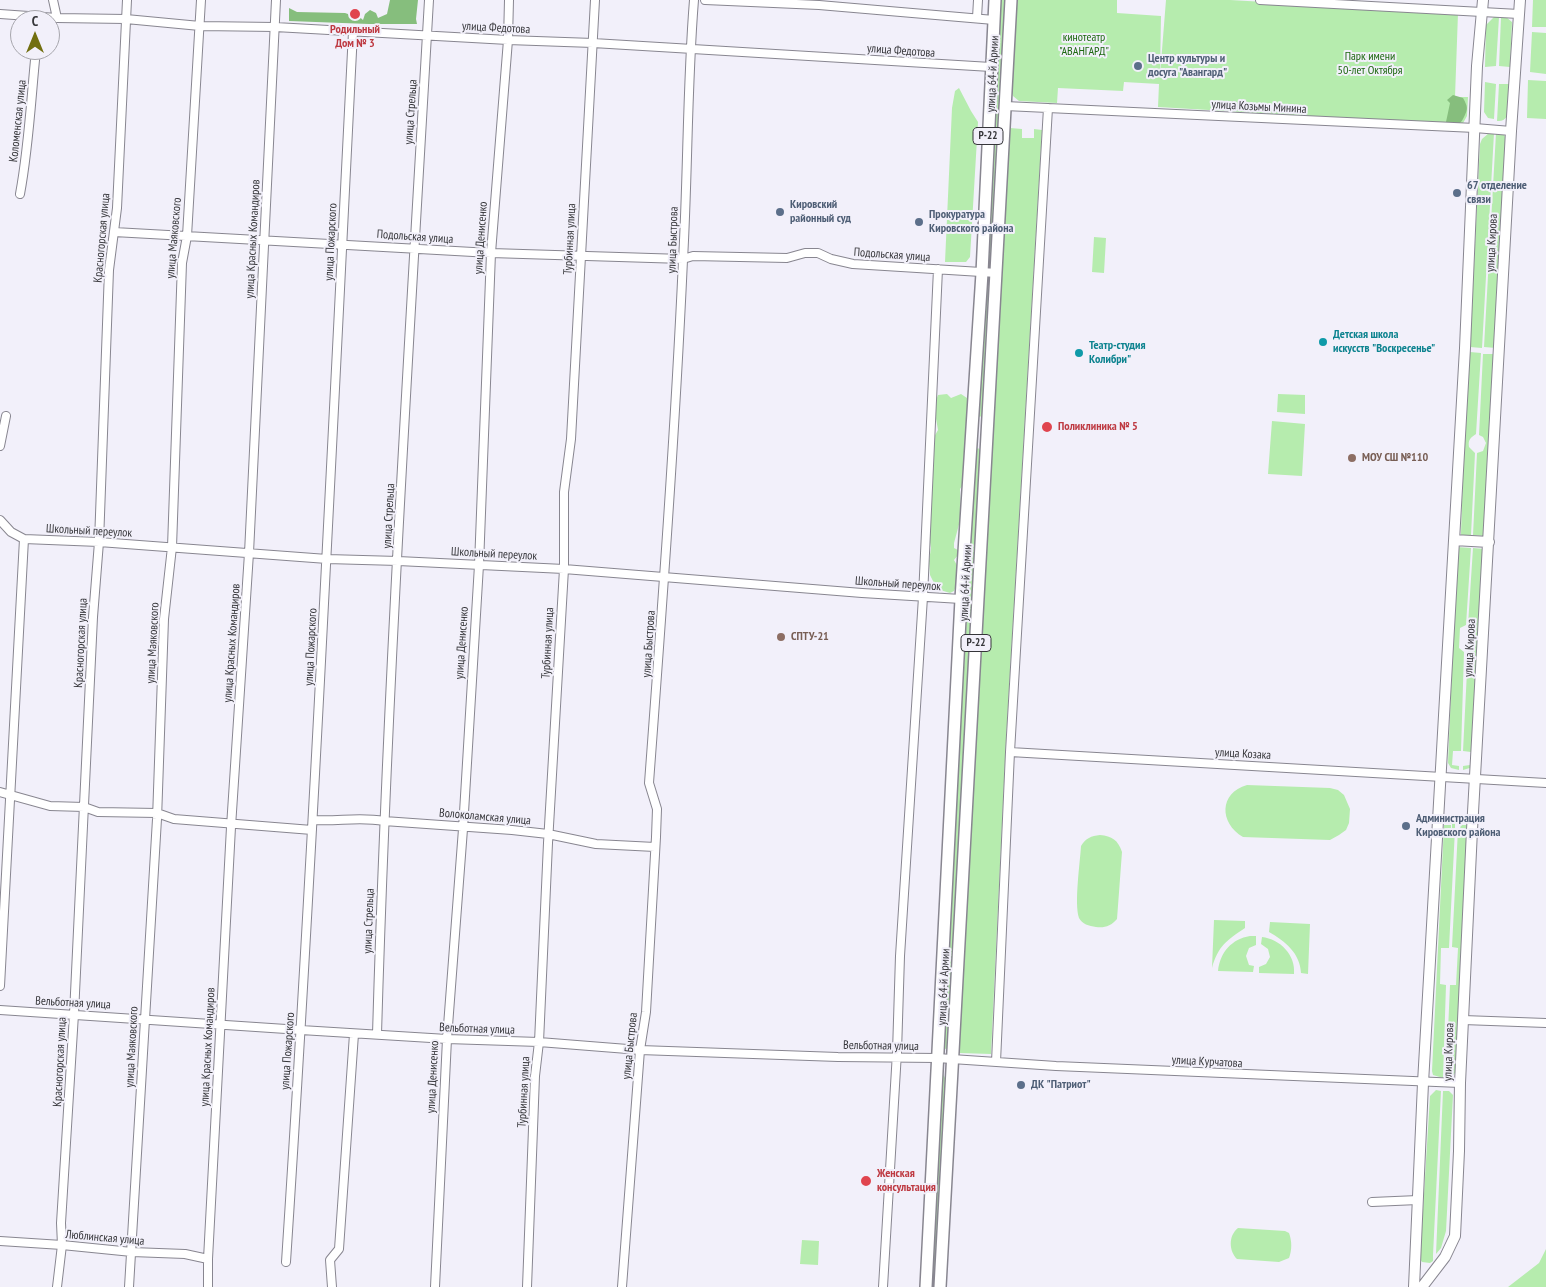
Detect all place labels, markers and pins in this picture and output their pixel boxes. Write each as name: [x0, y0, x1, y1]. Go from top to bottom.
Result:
marker: Родильный Дом № 3: [348, 7, 362, 21]
place label: Родильный Дом № 3: [330, 23, 380, 51]
place label: Центр культуры и досуга "Авангард": [1148, 52, 1227, 80]
marker: Центр культуры и досуга "Авангард": [1132, 60, 1144, 72]
place label: 67 отделение связи: [1467, 179, 1527, 207]
marker: 67 отделение связи: [1451, 187, 1463, 199]
place label: Кировский районный суд: [790, 198, 851, 226]
marker: Кировский районный суд: [774, 206, 786, 218]
place label: Прокуратура Кировского района: [929, 208, 1013, 236]
marker: Прокуратура Кировского района: [913, 216, 925, 228]
place label: Детская школа искусств "Воскресенье": [1333, 328, 1435, 356]
marker: Детская школа искусств "Воскресенье": [1317, 336, 1329, 348]
place label: Театр-студия Колибри": [1089, 339, 1145, 367]
marker: Театр-студия Колибри": [1073, 347, 1085, 359]
marker: Поликлиника № 5: [1040, 420, 1054, 434]
place label: Поликлиника № 5: [1058, 420, 1138, 434]
place label: МОУ СШ №110: [1362, 451, 1428, 465]
marker: МОУ СШ №110: [1346, 452, 1358, 464]
place label: СПТУ-21: [791, 630, 829, 644]
marker: СПТУ-21: [775, 631, 787, 643]
place label: Администрация Кировского района: [1416, 812, 1500, 840]
marker: Администрация Кировского района: [1400, 820, 1412, 832]
place label: ДК "Патриот": [1031, 1078, 1091, 1092]
marker: ДК "Патриот": [1015, 1079, 1027, 1091]
place label: Женская консультация: [877, 1167, 936, 1195]
marker: Женская консультация: [859, 1174, 873, 1188]

